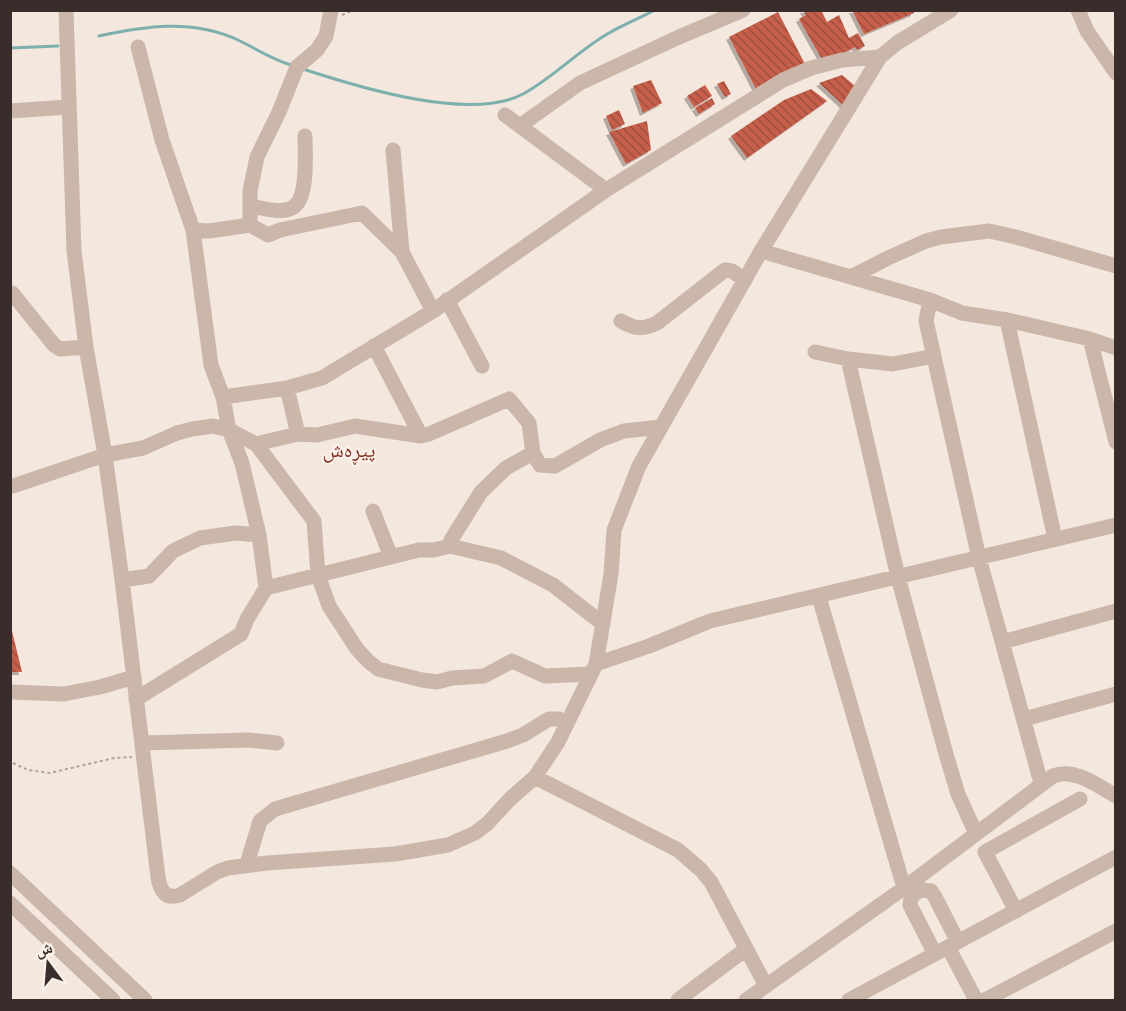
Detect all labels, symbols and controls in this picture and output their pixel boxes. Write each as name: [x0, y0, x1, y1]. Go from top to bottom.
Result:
district label: پیڕەش: [322, 440, 376, 466]
north arrow: [18, 933, 78, 993]
text: ش: [34, 940, 55, 961]

